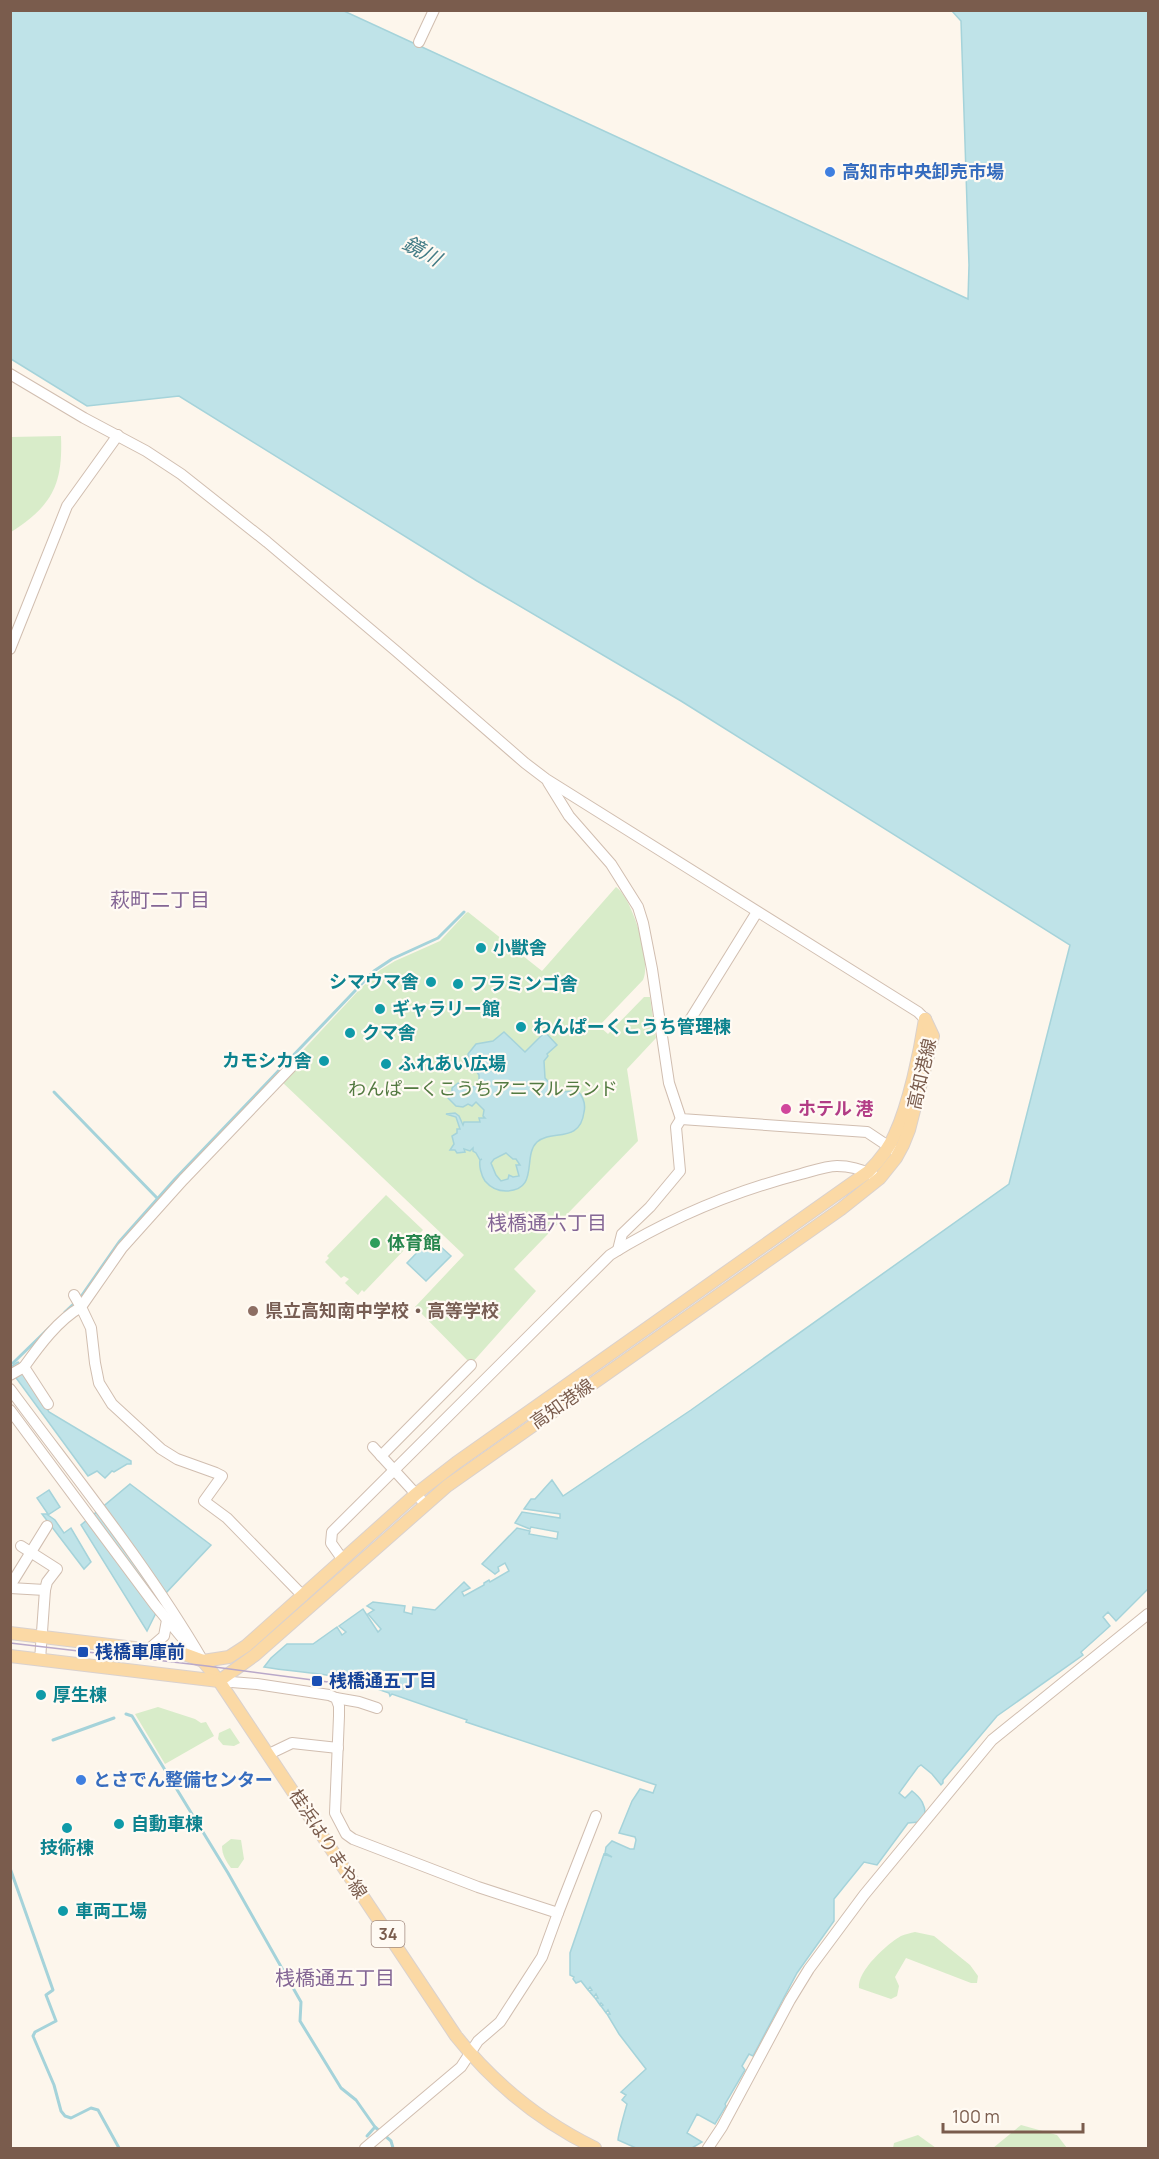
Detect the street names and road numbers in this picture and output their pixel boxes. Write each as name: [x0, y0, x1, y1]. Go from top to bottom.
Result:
street label: 高知港線: [901, 1036, 941, 1112]
street label: 高知港線: [525, 1373, 598, 1434]
street label: 桂浜はりまや線: [284, 1784, 373, 1903]
road number: 34: [372, 1921, 404, 1947]

